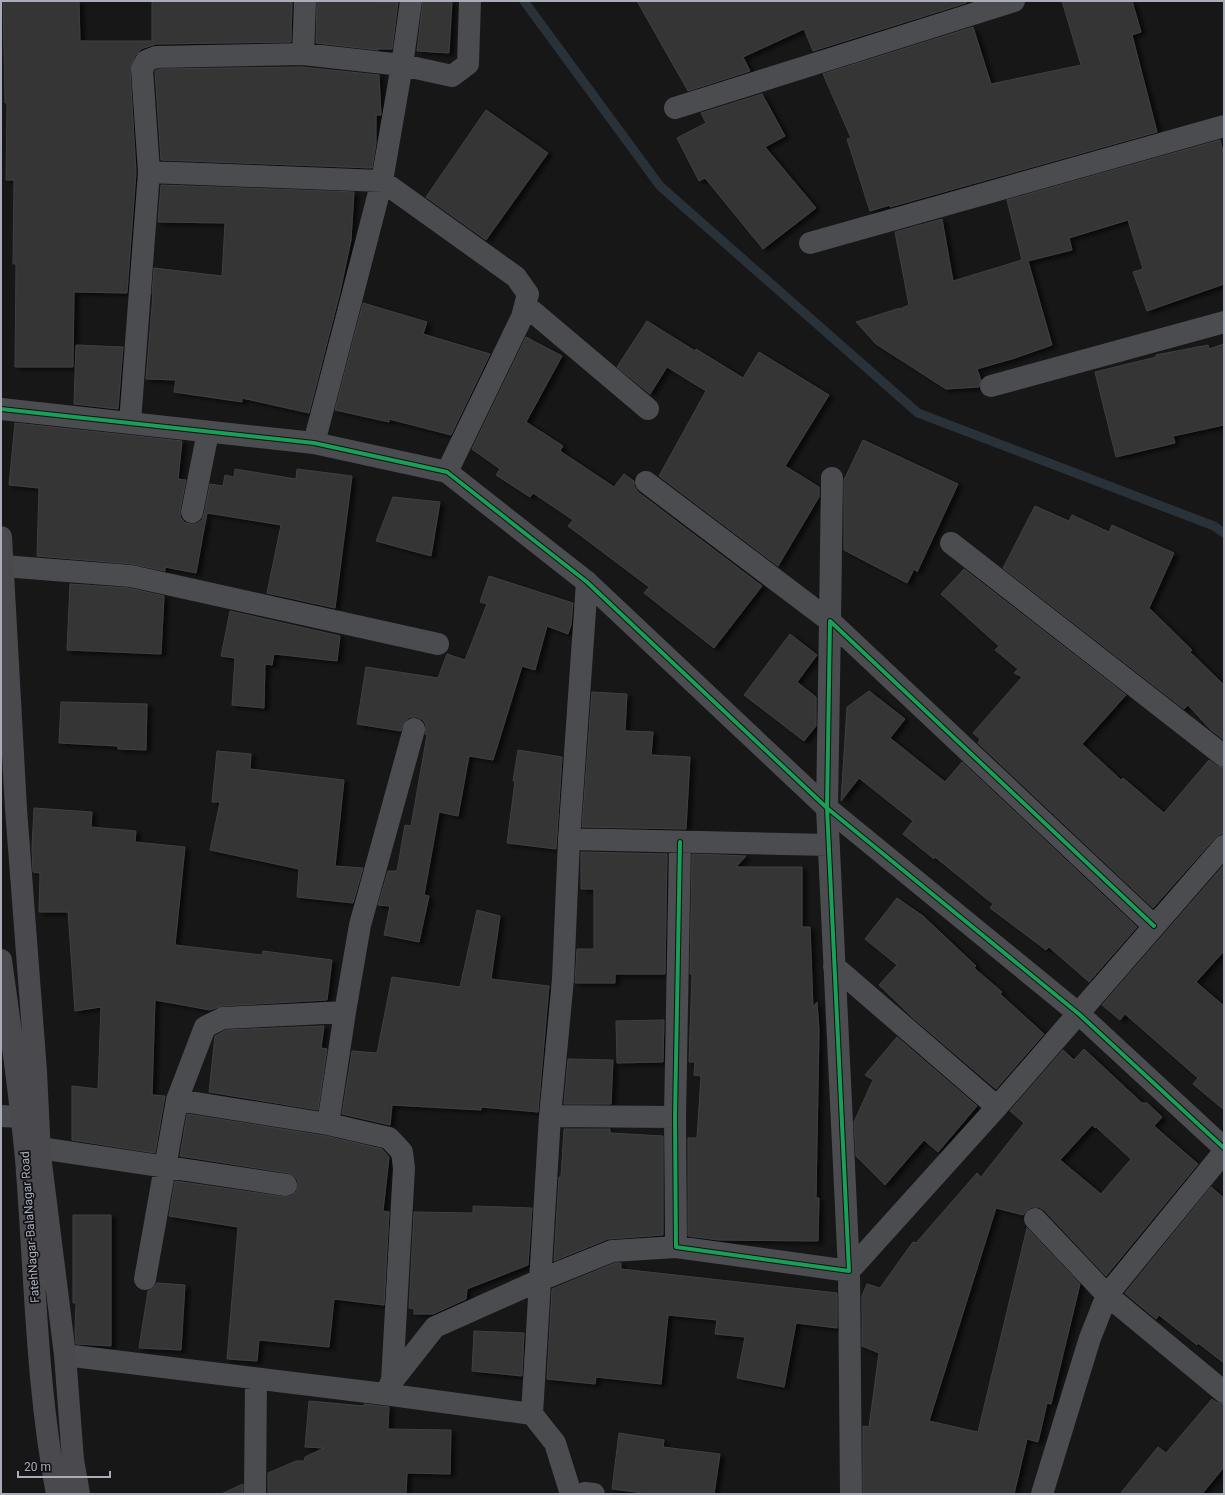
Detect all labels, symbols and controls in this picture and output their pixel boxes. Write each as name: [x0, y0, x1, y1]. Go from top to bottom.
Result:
street label: FatehNagar-BalaNagar Road: [18, 1151, 42, 1303]
scale bar: [18, 1453, 110, 1479]
text: 20 m: [24, 1460, 51, 1474]

